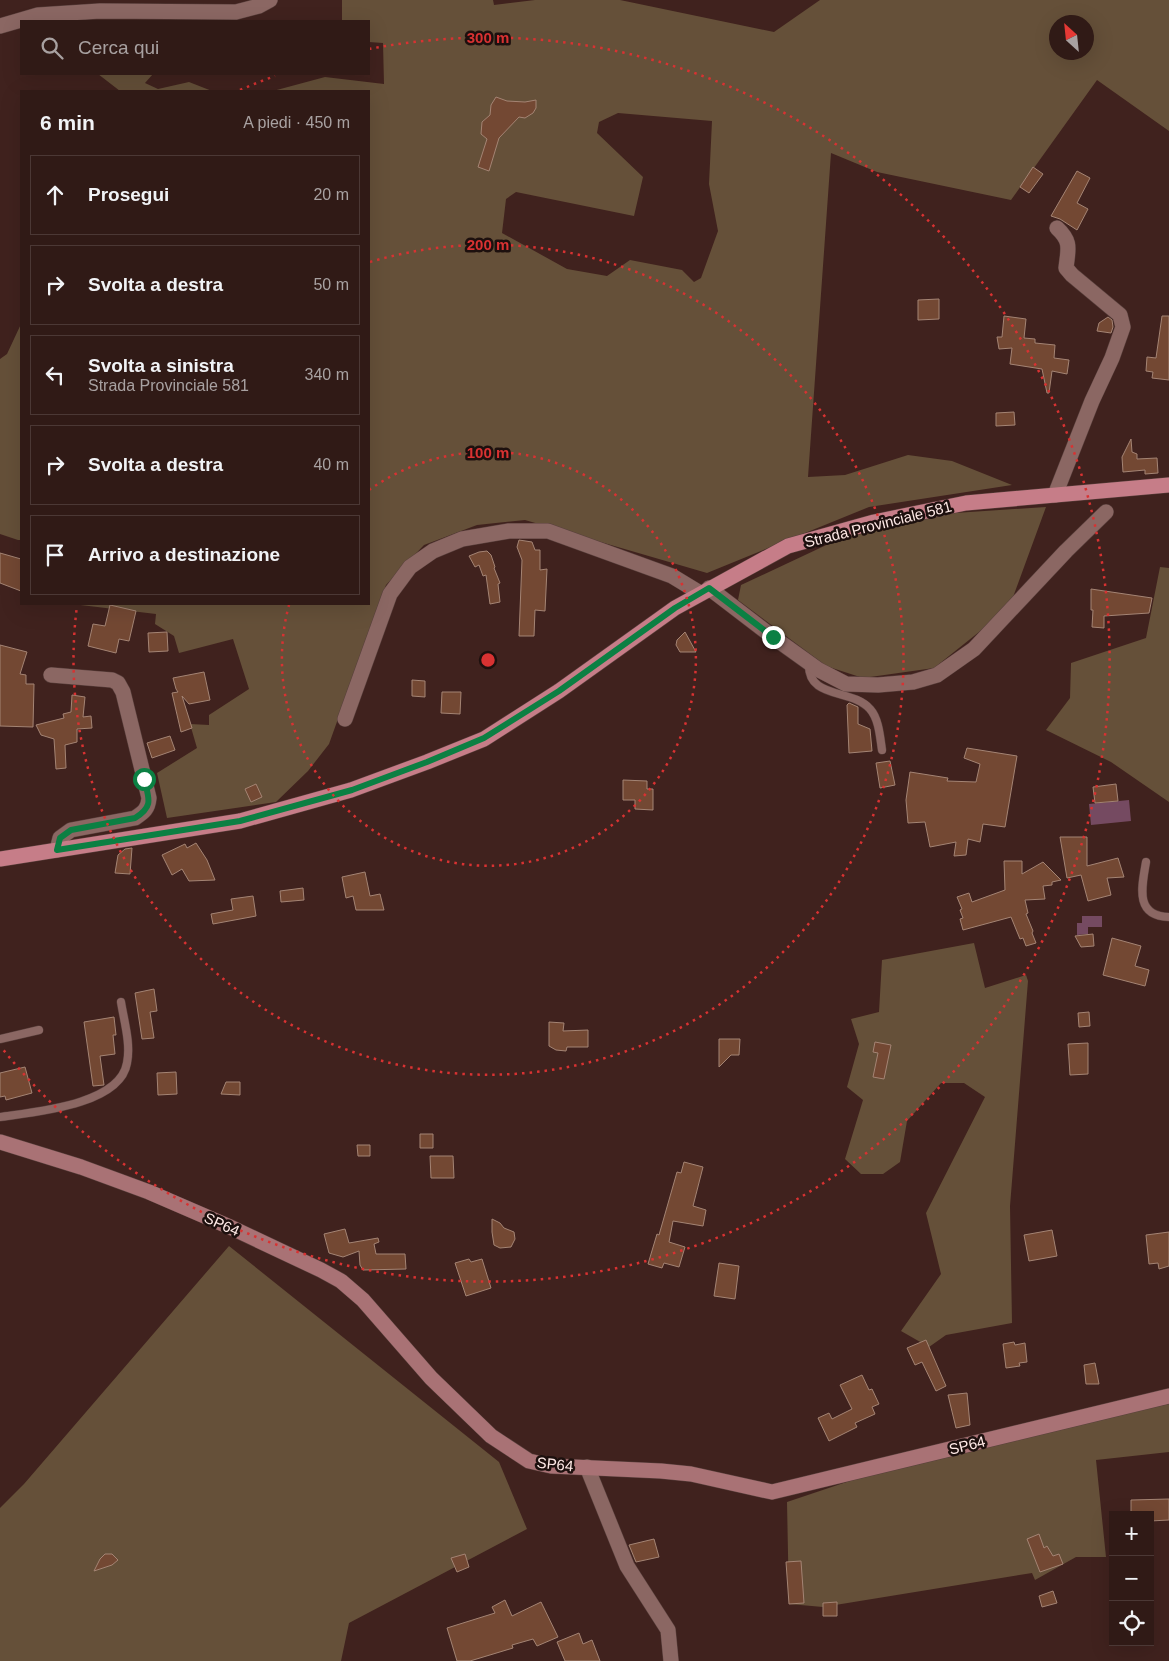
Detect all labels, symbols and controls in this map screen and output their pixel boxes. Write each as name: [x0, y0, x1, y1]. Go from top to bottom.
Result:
north arrow: [1049, 15, 1094, 60]
search box: [20, 20, 370, 75]
text: 300 m: [467, 29, 509, 46]
icon: search: [38, 34, 66, 62]
text: Cerca qui: [78, 37, 159, 58]
text: 6 min: [40, 111, 95, 134]
text: A piedi · 450 m: [243, 114, 350, 131]
icon: ahead: [41, 181, 69, 209]
text: Prosegui: [88, 184, 169, 205]
text: 20 m: [313, 186, 349, 203]
text: 200 m: [467, 236, 509, 253]
icon: right: [41, 271, 69, 299]
text: Svolta a destra: [88, 274, 223, 295]
text: 50 m: [313, 276, 349, 293]
text: Svolta a sinistra: [88, 355, 234, 376]
icon: left: [41, 361, 69, 389]
text: 340 m: [305, 366, 349, 383]
text: Strada Provinciale 581: [88, 377, 249, 394]
text: 100 m: [467, 444, 509, 461]
icon: right: [41, 451, 69, 479]
text: Svolta a destra: [88, 454, 223, 475]
text: 40 m: [313, 456, 349, 473]
street label: Strada Provinciale 581: [803, 497, 953, 551]
icon: arrive: [41, 541, 69, 569]
text: Arrivo a destinazione: [88, 544, 280, 565]
route end: [762, 626, 785, 649]
centre of rings: [479, 651, 497, 669]
route start: [133, 768, 156, 791]
street label: SP64: [202, 1209, 242, 1239]
street label: SP64: [947, 1432, 987, 1458]
street label: SP64: [536, 1454, 574, 1474]
map controls: [1109, 1511, 1154, 1646]
button: +: [1109, 1511, 1154, 1556]
button: −: [1109, 1556, 1154, 1601]
button: locate: [1109, 1601, 1154, 1646]

